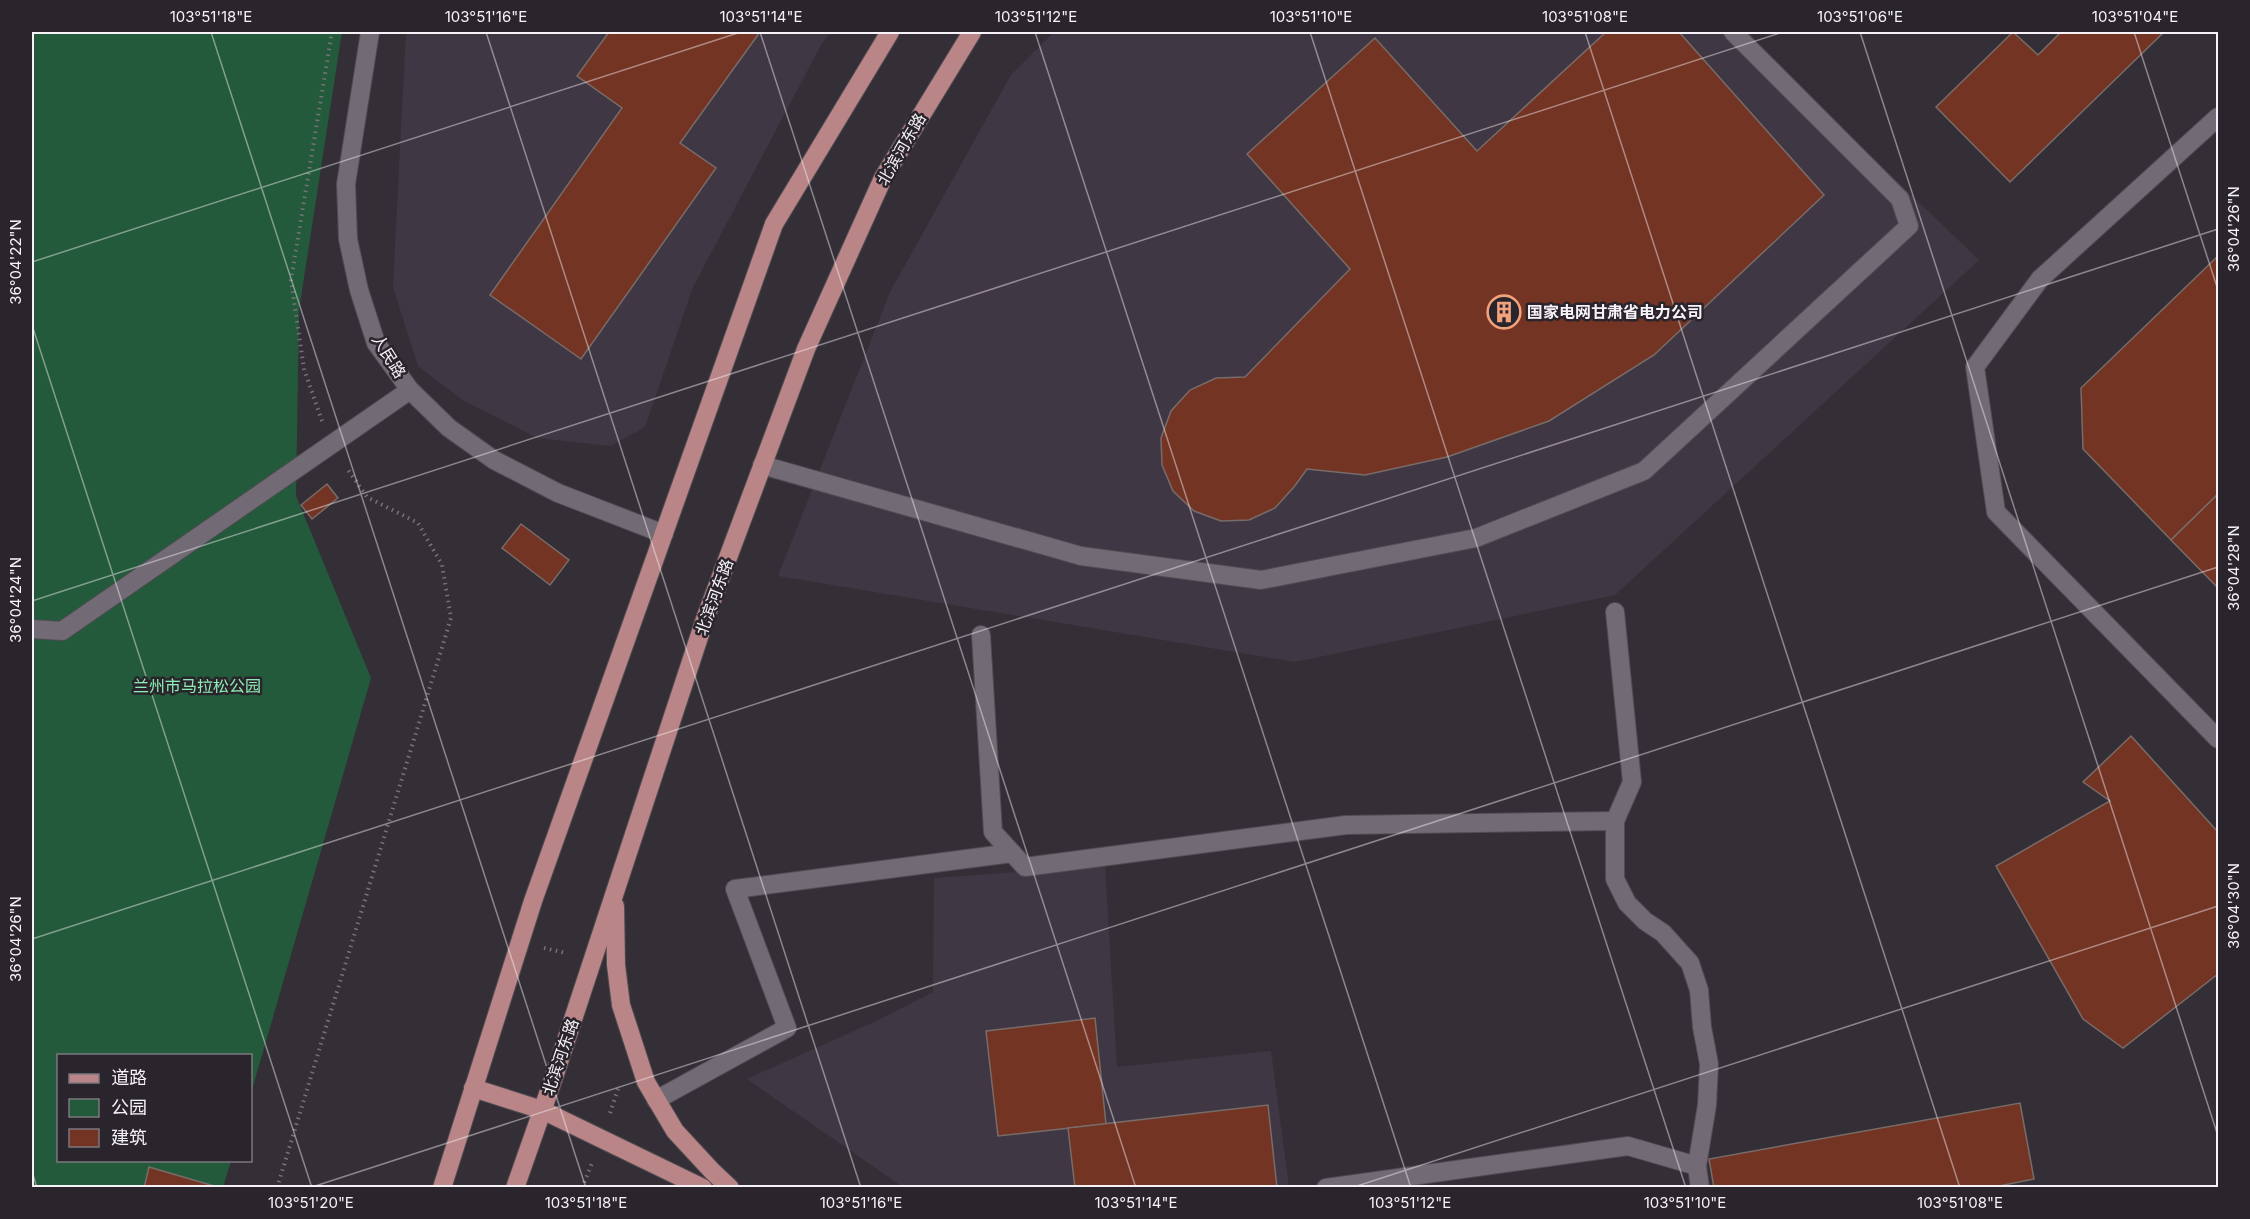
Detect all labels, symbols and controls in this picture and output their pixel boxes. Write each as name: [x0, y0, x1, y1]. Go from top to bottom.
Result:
text: 103°51'18"E: [170, 7, 252, 26]
text: 103°51'16"E: [445, 7, 527, 26]
text: 103°51'14"E: [720, 7, 802, 26]
text: 103°51'12"E: [995, 7, 1077, 26]
text: 103°51'10"E: [1270, 7, 1352, 26]
text: 103°51'08"E: [1542, 7, 1628, 26]
text: 103°51'06"E: [1817, 7, 1903, 26]
text: 103°51'04"E: [2092, 7, 2178, 26]
street label: 北滨河东路: [872, 109, 930, 189]
text: 36°04'26"N: [2224, 186, 2243, 272]
text: 36°04'22"N: [6, 219, 25, 305]
building icon: 国家电网甘肃省电力公司: [1486, 294, 1522, 330]
place label: 国家电网甘肃省电力公司: [1527, 302, 1703, 322]
street label: 人民路: [368, 330, 410, 382]
text: 36°04'28"N: [2224, 525, 2243, 611]
street label: 北滨河东路: [691, 556, 737, 638]
text: 36°04'24"N: [6, 557, 25, 643]
park label: 兰州市马拉松公园: [133, 676, 261, 696]
text: 36°04'30"N: [2224, 863, 2243, 949]
text: 36°04'26"N: [6, 896, 25, 982]
street label: 北滨河东路: [538, 1016, 582, 1098]
legend: [57, 1054, 252, 1162]
text: 道路: [111, 1067, 147, 1088]
text: 公园: [111, 1097, 147, 1118]
text: 建筑: [111, 1127, 147, 1148]
text: 103°51'20"E: [268, 1193, 354, 1212]
text: 103°51'18"E: [545, 1193, 627, 1212]
text: 103°51'16"E: [820, 1193, 902, 1212]
text: 103°51'14"E: [1095, 1193, 1177, 1212]
text: 103°51'12"E: [1369, 1193, 1451, 1212]
text: 103°51'10"E: [1644, 1193, 1726, 1212]
text: 103°51'08"E: [1917, 1193, 2003, 1212]

